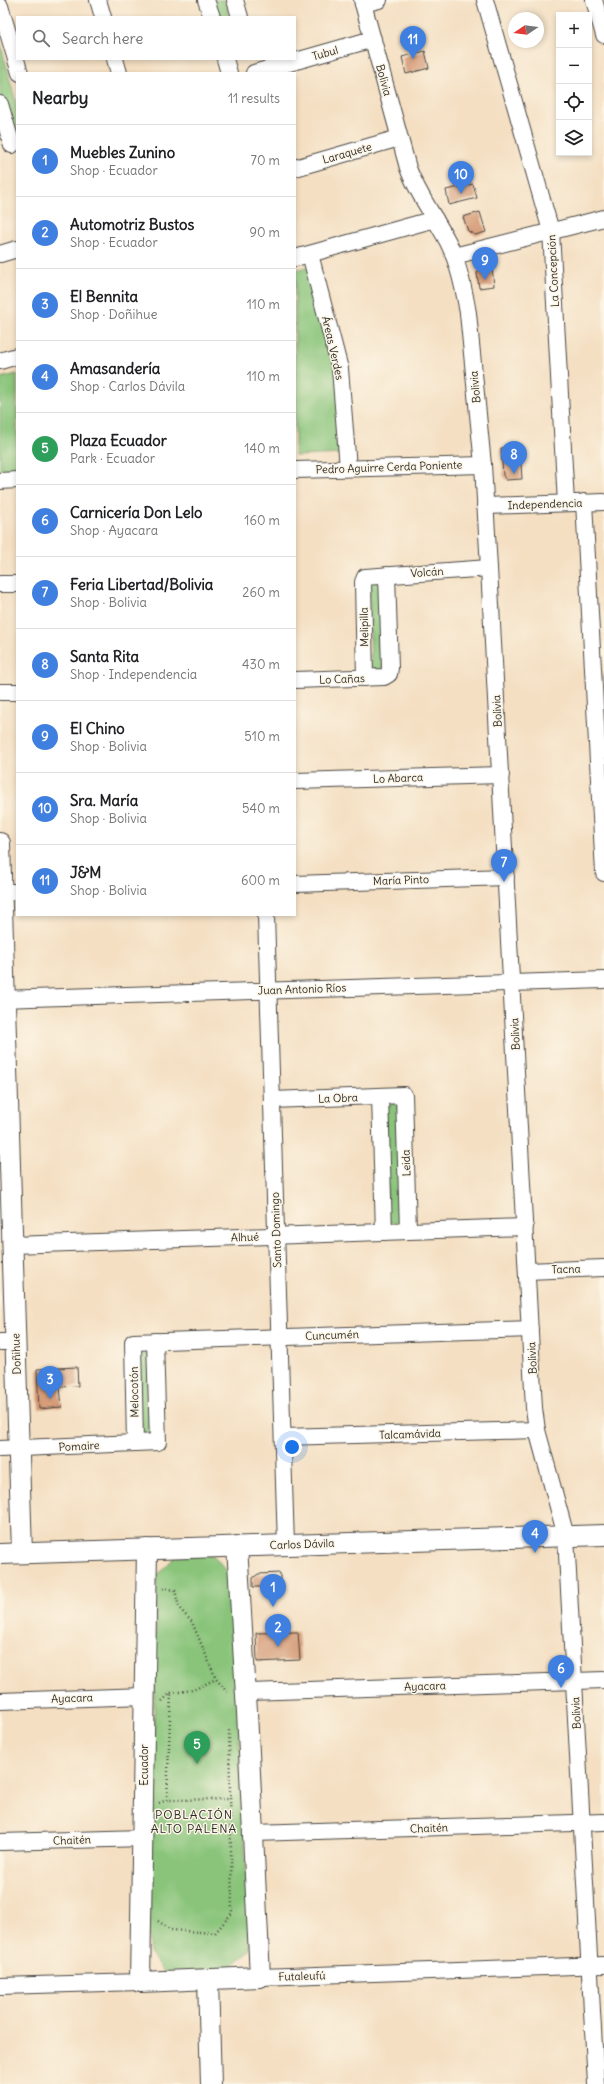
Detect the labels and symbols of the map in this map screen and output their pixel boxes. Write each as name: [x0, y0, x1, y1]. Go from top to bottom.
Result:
north arrow: [508, 12, 544, 48]
pin: 11: [400, 26, 426, 59]
street label: Tubul: [310, 43, 340, 63]
street label: Bolivia: [373, 63, 395, 97]
street label: Laraquete: [321, 139, 373, 167]
pin: 10: [448, 161, 474, 194]
street label: La Concepción: [544, 234, 562, 308]
pin: 9: [472, 247, 498, 280]
street label: Áreas Verdes: [319, 314, 348, 381]
street label: Bolivia: [467, 370, 483, 404]
pin: 8: [501, 441, 527, 474]
street label: Pedro Aguirre Cerda Poniente: [315, 457, 463, 477]
street label: Independencia: [507, 496, 583, 512]
street label: Volcán: [410, 564, 444, 580]
street label: Melipilla: [357, 607, 371, 647]
street label: Lo Cañas: [319, 671, 365, 687]
street label: Bolivia: [489, 694, 505, 728]
street label: Lo Abarca: [373, 770, 423, 786]
pin: 7: [491, 849, 517, 882]
street label: María Pinto: [373, 872, 429, 888]
street label: Juan Antonio Ríos: [257, 980, 347, 998]
street label: Bolivia: [507, 1017, 523, 1051]
street label: La Obra: [318, 1090, 358, 1106]
street label: Leida: [399, 1149, 413, 1177]
street label: Santo Domingo: [268, 1192, 284, 1268]
street label: Alhué: [231, 1230, 259, 1244]
street label: Tacna: [551, 1261, 581, 1277]
street label: Cuncumén: [305, 1327, 359, 1343]
street label: Doñihue: [8, 1333, 24, 1375]
street label: Bolivia: [524, 1341, 540, 1375]
pin: 3: [37, 1366, 63, 1399]
street label: Melocotón: [127, 1366, 141, 1418]
street label: Talcamávida: [379, 1426, 441, 1442]
your location: [282, 1437, 302, 1457]
street label: Pomaire: [58, 1438, 100, 1454]
pin: 4: [522, 1520, 548, 1553]
street label: Carlos Dávila: [269, 1536, 335, 1552]
pin: 1: [260, 1574, 286, 1607]
pin: 2: [265, 1614, 291, 1647]
pin: 6: [548, 1655, 574, 1688]
street label: Ayacara: [404, 1678, 446, 1694]
street label: Ayacara: [51, 1690, 93, 1706]
street label: Bolivia: [568, 1696, 584, 1730]
pin: 5: [184, 1731, 210, 1764]
street label: Ecuador: [137, 1744, 151, 1786]
district label: POBLACIÓN ALTO PALENA: [151, 1807, 237, 1836]
street label: Chaitén: [410, 1820, 448, 1836]
street label: Chaitén: [53, 1832, 91, 1848]
street label: Futaleufú: [278, 1968, 326, 1984]

